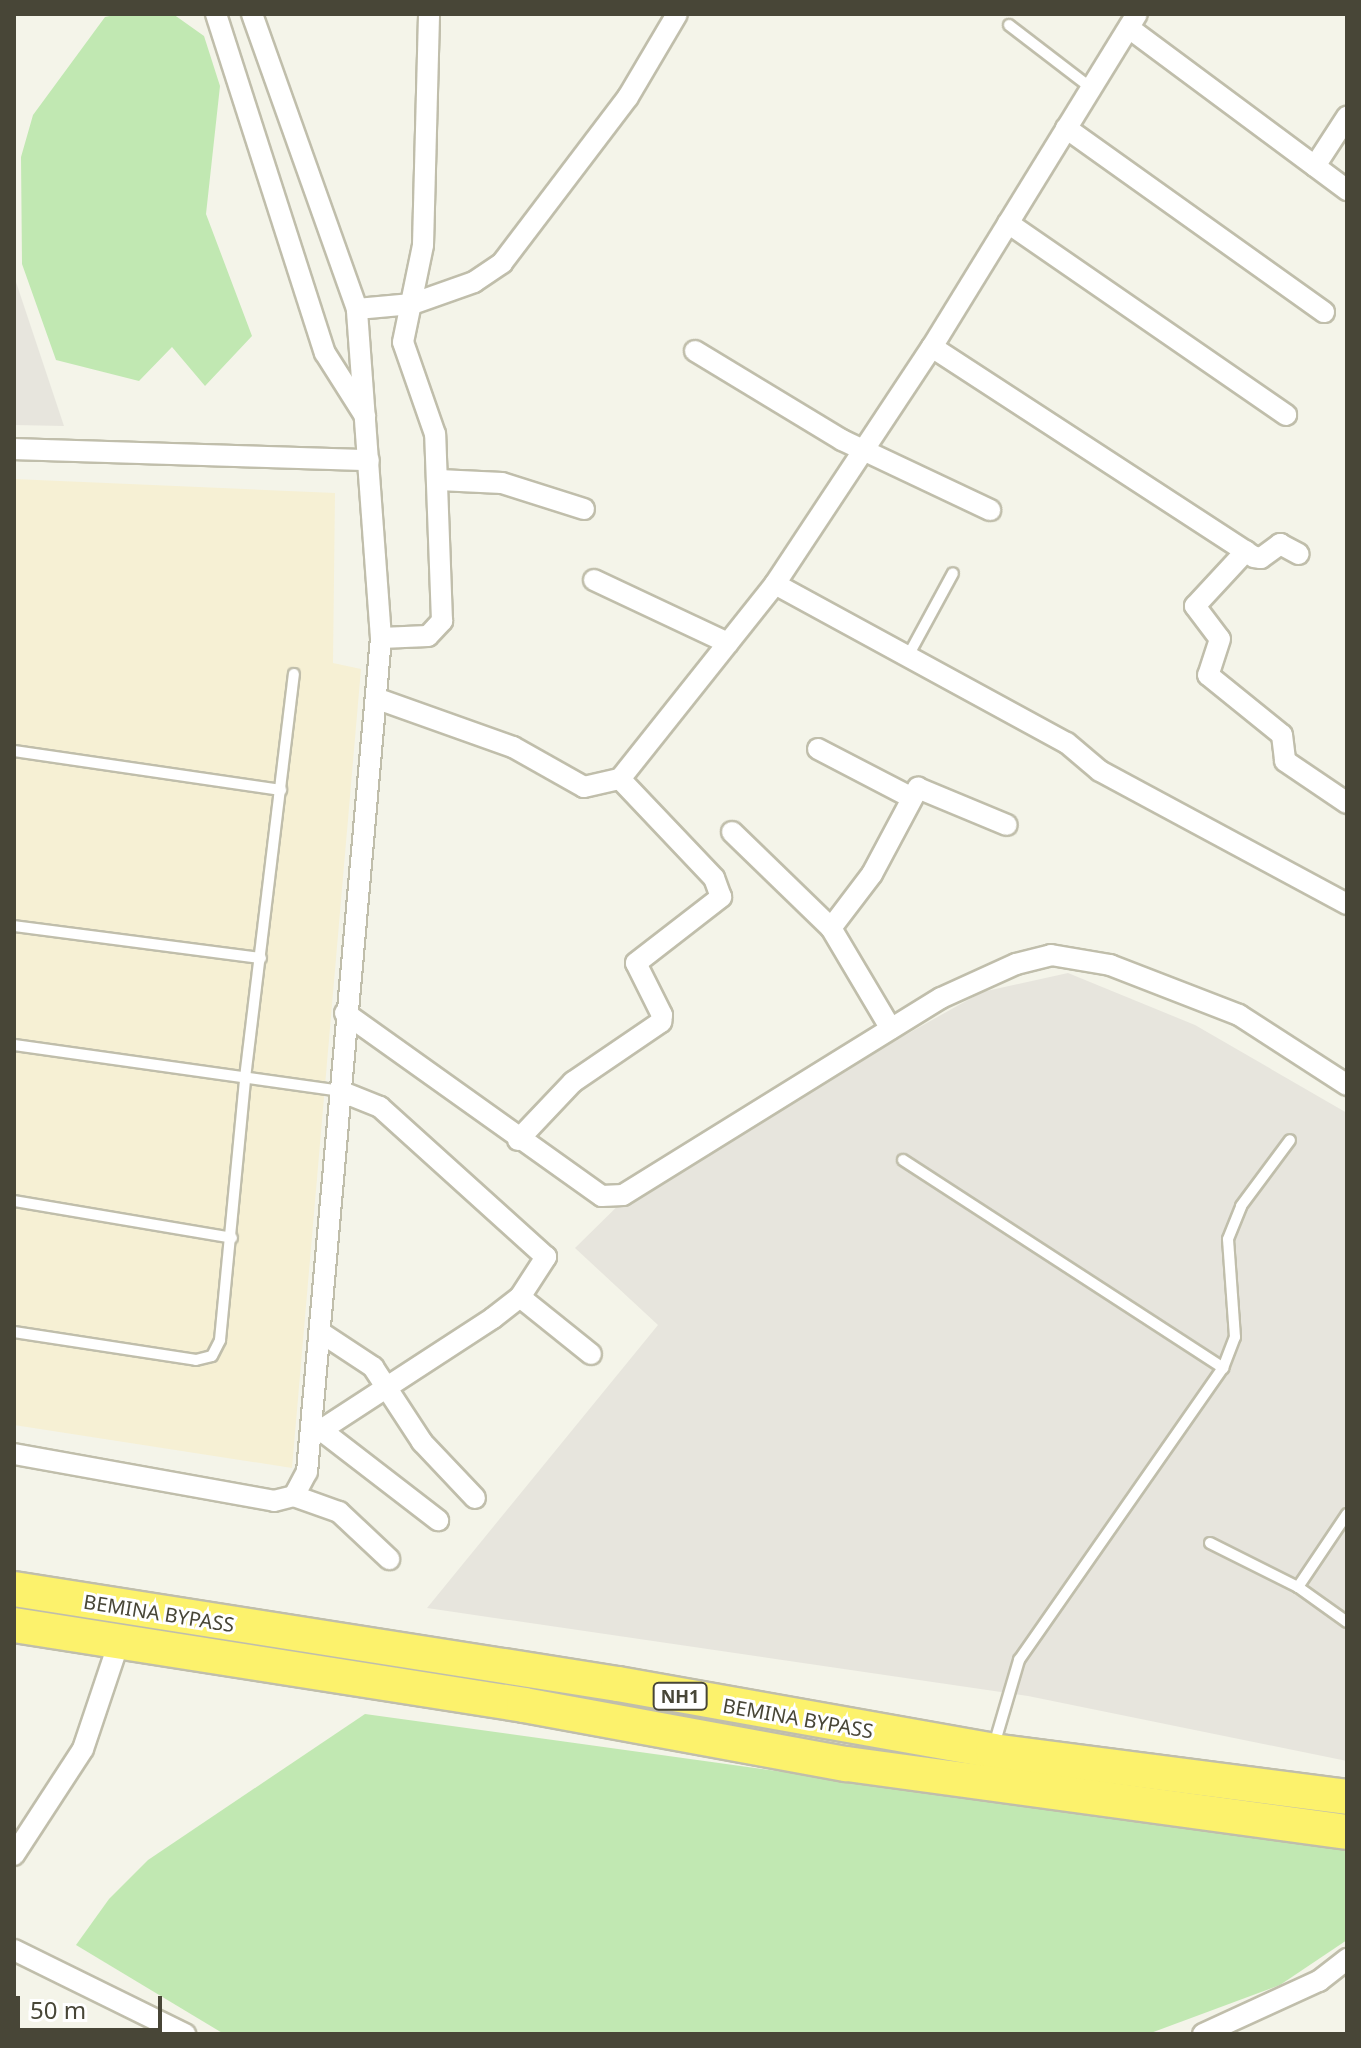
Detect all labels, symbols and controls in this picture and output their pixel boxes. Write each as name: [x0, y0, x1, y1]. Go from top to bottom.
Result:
street label: BEMINA BYPASS: [82, 1589, 236, 1637]
road number: NH1: [652, 1682, 708, 1710]
street label: BEMINA BYPASS: [721, 1693, 875, 1743]
scale bar: [20, 1980, 166, 2030]
text: 50 m: [30, 1993, 86, 2026]

